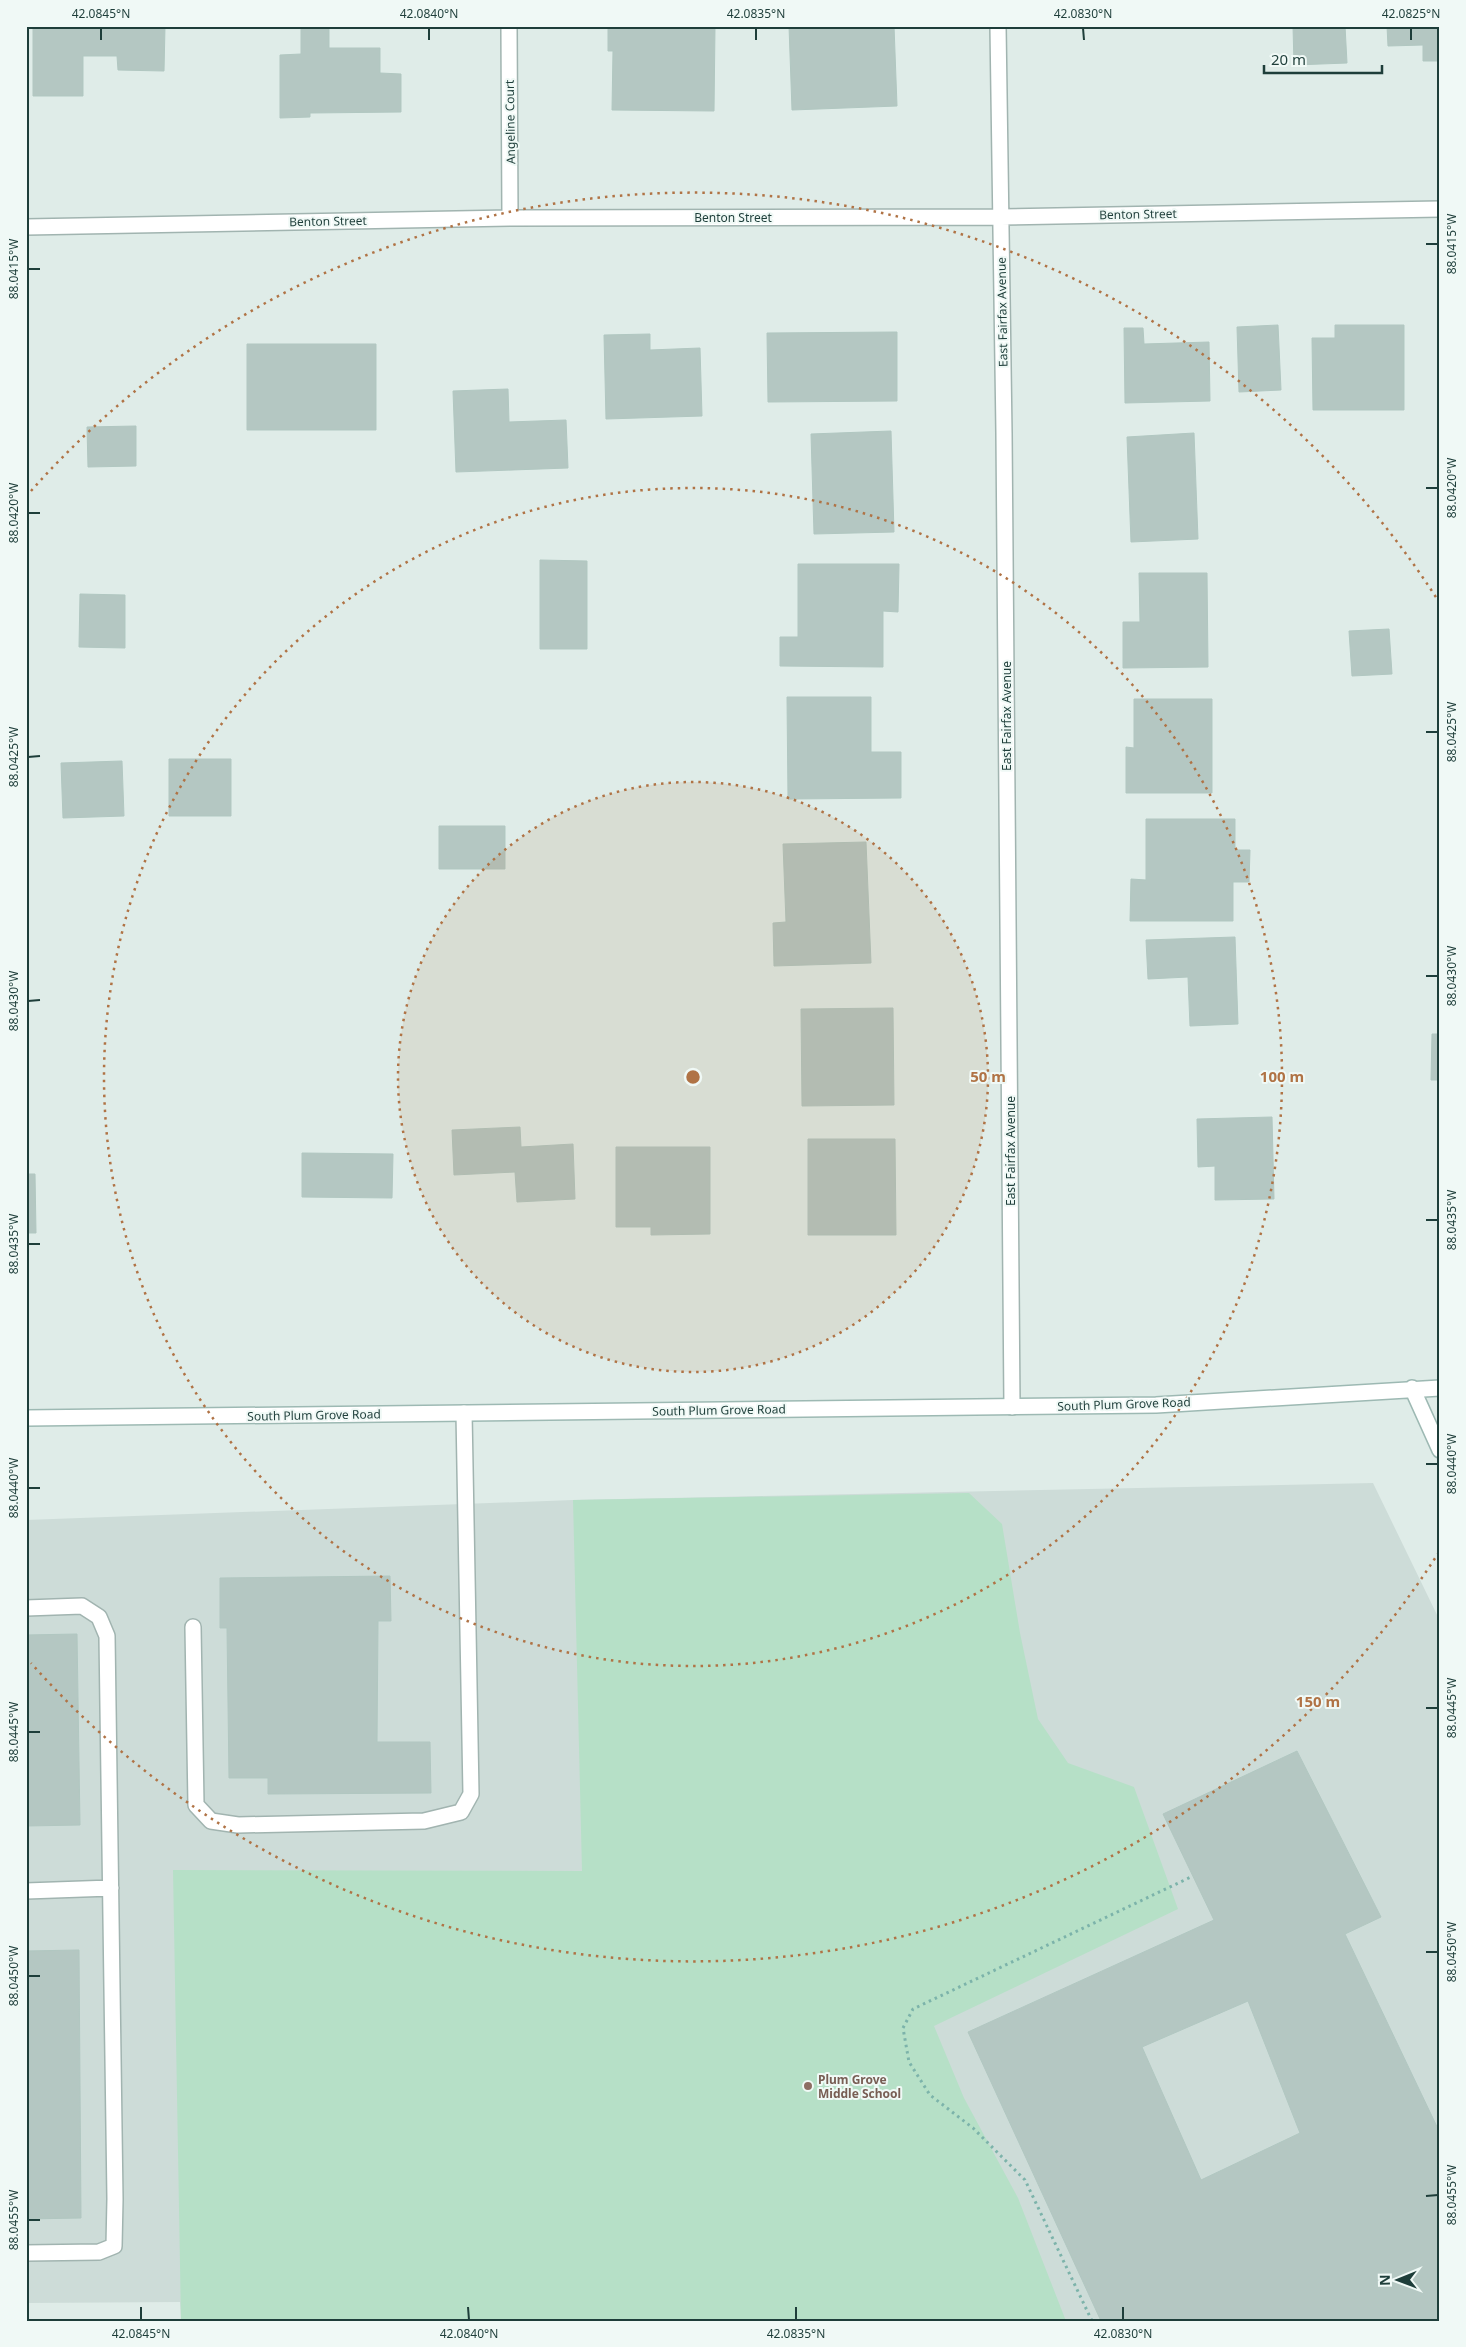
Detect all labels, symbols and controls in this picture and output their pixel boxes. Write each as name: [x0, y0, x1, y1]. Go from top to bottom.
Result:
text: 42.0845°N: [72, 5, 130, 22]
text: 42.0840°N: [400, 5, 458, 22]
text: 42.0835°N: [727, 5, 785, 22]
text: 42.0830°N: [1054, 5, 1112, 22]
text: 42.0825°N: [1382, 5, 1440, 22]
scale bar: [1264, 42, 1381, 74]
text: 20 m: [1271, 49, 1306, 69]
street label: Angeline Court: [501, 79, 519, 164]
street label: Benton Street: [1099, 205, 1178, 223]
street label: Benton Street: [694, 209, 772, 226]
street label: Benton Street: [289, 212, 368, 230]
text: 88.0415°W: [1443, 214, 1460, 274]
text: 88.0415°W: [5, 239, 22, 299]
street label: East Fairfax Avenue: [993, 257, 1011, 367]
text: 88.0420°W: [1443, 458, 1460, 518]
text: 88.0420°W: [5, 483, 22, 543]
street label: East Fairfax Avenue: [998, 661, 1015, 771]
text: 88.0425°W: [1443, 702, 1460, 762]
text: 88.0425°W: [5, 727, 22, 787]
text: 88.0430°W: [1443, 946, 1460, 1006]
text: 88.0430°W: [5, 971, 22, 1031]
text: 50 m: [970, 1066, 1006, 1086]
text: 100 m: [1260, 1066, 1304, 1086]
centre of rings: [684, 1068, 702, 1086]
street label: East Fairfax Avenue: [1002, 1096, 1019, 1206]
text: 88.0435°W: [1443, 1190, 1460, 1250]
text: 88.0435°W: [5, 1214, 22, 1274]
street label: South Plum Grove Road: [1057, 1393, 1191, 1415]
street label: South Plum Grove Road: [652, 1400, 786, 1420]
street label: South Plum Grove Road: [247, 1405, 381, 1425]
text: 88.0440°W: [1443, 1434, 1460, 1494]
text: 88.0440°W: [5, 1458, 22, 1518]
text: 88.0445°W: [1443, 1678, 1460, 1738]
text: 150 m: [1296, 1691, 1340, 1711]
text: 88.0445°W: [5, 1702, 22, 1762]
text: 88.0450°W: [1443, 1922, 1460, 1982]
text: 88.0450°W: [5, 1946, 22, 2006]
place label: Plum Grove Middle School: [818, 2071, 901, 2102]
marker: Plum Grove Middle School: [802, 2080, 814, 2092]
text: 88.0455°W: [1443, 2165, 1460, 2225]
text: 88.0455°W: [5, 2190, 22, 2250]
north arrow: [1374, 2254, 1424, 2304]
text: N: [1375, 2274, 1394, 2286]
text: 42.0845°N: [112, 2325, 170, 2342]
text: 42.0840°N: [440, 2325, 498, 2342]
text: 42.0835°N: [767, 2325, 825, 2342]
text: 42.0830°N: [1094, 2325, 1152, 2342]

